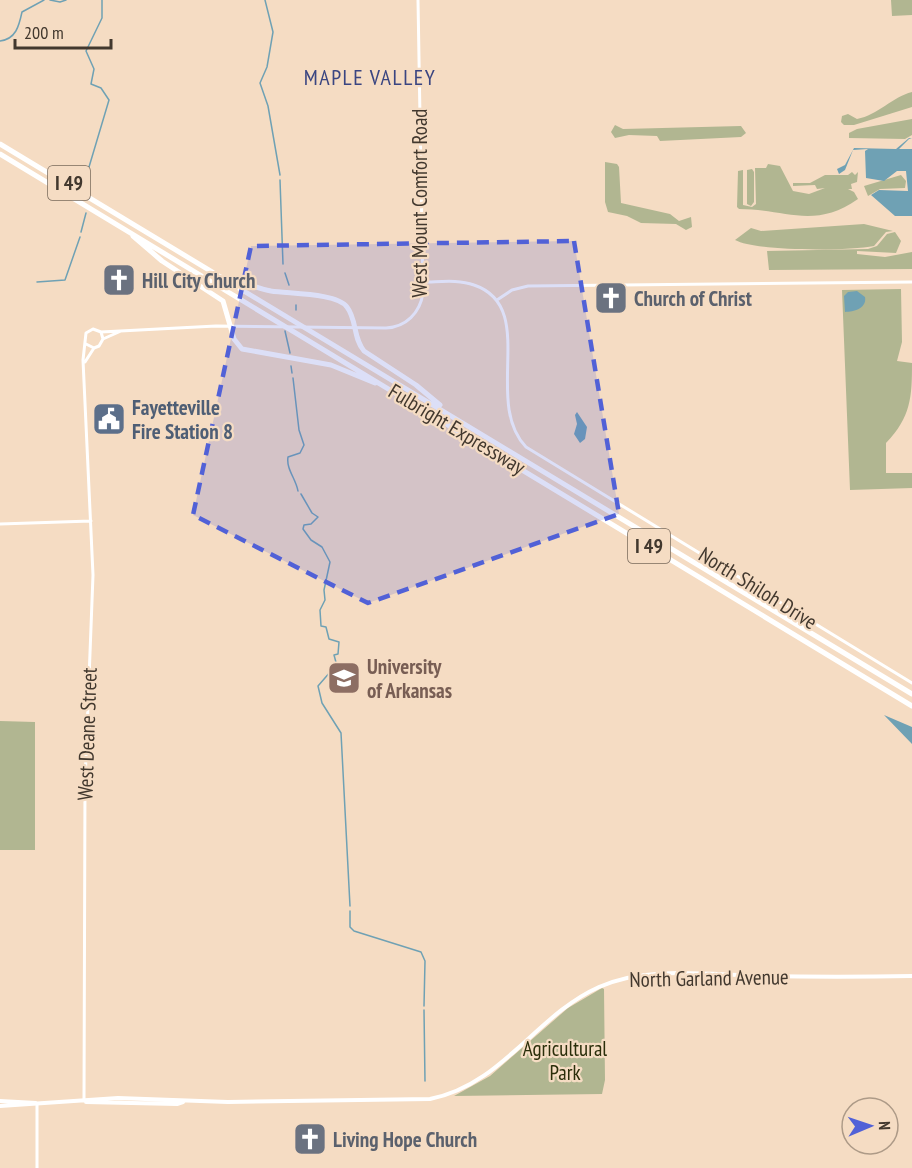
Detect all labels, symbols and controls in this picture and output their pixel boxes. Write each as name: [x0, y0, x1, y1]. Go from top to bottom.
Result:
scale bar: [15, 12, 111, 50]
text: 200 m: [24, 21, 64, 44]
district label: MAPLE VALLEY: [304, 63, 436, 91]
street label: West Mount Comfort Road: [406, 109, 433, 297]
road number: I 49: [48, 166, 90, 200]
church icon: Hill City Church: [101, 262, 137, 298]
place label: Hill City Church: [142, 267, 255, 294]
church icon: Church of Christ: [593, 280, 629, 316]
place label: Church of Christ: [634, 285, 752, 312]
street label: Fulbright Expressway: [384, 378, 530, 480]
place label: Fayetteville Fire Station 8: [132, 394, 233, 445]
public building icon: Fayetteville Fire Station 8: [91, 401, 127, 437]
road number: I 49: [628, 529, 670, 563]
street label: North Shiloh Drive: [694, 541, 822, 635]
place label: University of Arkansas: [367, 653, 452, 704]
school or university icon: University of Arkansas: [326, 660, 362, 696]
street label: West Deane Street: [71, 667, 103, 801]
street label: North Garland Avenue: [629, 963, 789, 993]
park label: Agricultural Park: [523, 1035, 607, 1086]
north arrow: [840, 1096, 900, 1156]
church icon: Living Hope Church: [292, 1121, 328, 1157]
text: N: [875, 1121, 895, 1130]
place label: Living Hope Church: [333, 1126, 477, 1153]

